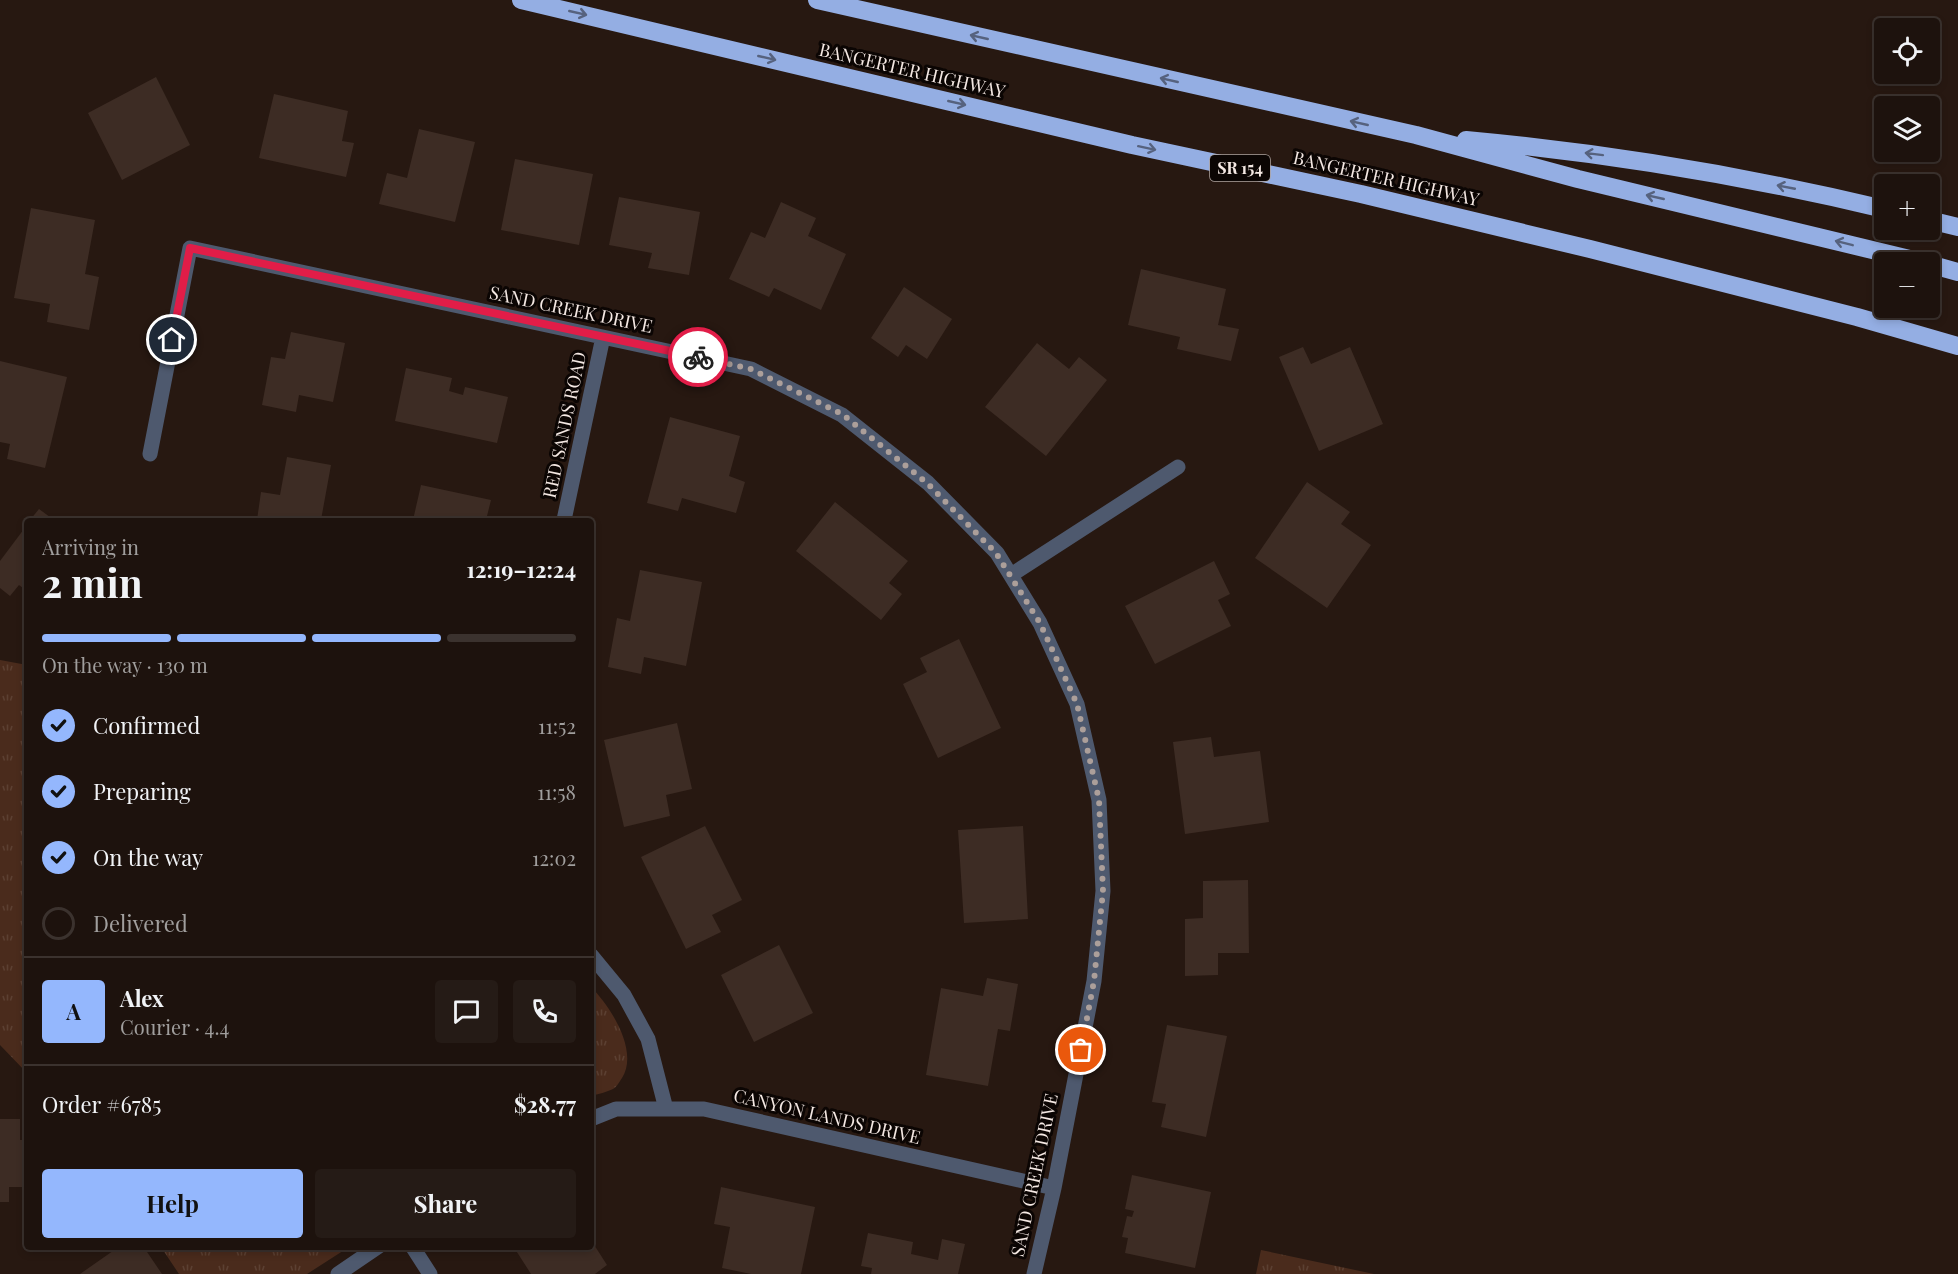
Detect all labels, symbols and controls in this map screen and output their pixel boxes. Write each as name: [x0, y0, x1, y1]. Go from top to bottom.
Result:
one-way arrow: [568, 8, 587, 20]
map controls: [1874, 18, 1940, 318]
button: locate: [1874, 18, 1940, 84]
one-way arrow: [970, 30, 989, 42]
street label: BANGERTER HIGHWAY: [817, 37, 1008, 103]
one-way arrow: [758, 53, 777, 65]
one-way arrow: [1160, 73, 1179, 85]
button: layers: [1874, 96, 1940, 162]
one-way arrow: [947, 98, 966, 110]
one-way arrow: [1350, 116, 1369, 128]
one-way arrow: [1137, 143, 1156, 154]
street label: BANGERTER HIGHWAY: [1291, 145, 1482, 211]
one-way arrow: [1584, 149, 1604, 160]
road number: SR 154: [1210, 155, 1270, 181]
button: +: [1874, 174, 1940, 240]
one-way arrow: [1777, 181, 1796, 192]
one-way arrow: [1646, 191, 1665, 202]
one-way arrow: [1835, 237, 1854, 248]
button: −: [1874, 252, 1940, 318]
street label: SAND CREEK DRIVE: [488, 280, 655, 338]
pin: [146, 314, 197, 365]
icon: home: [155, 323, 188, 356]
courier: [668, 327, 728, 387]
icon: bike: [682, 341, 715, 374]
street label: RED SANDS ROAD: [537, 349, 591, 500]
text: Arriving in: [42, 533, 139, 560]
text: 12:19–12:24: [467, 554, 576, 584]
text: 2 min: [42, 556, 143, 608]
text: On the way · 130 m: [42, 651, 208, 678]
icon: check: [42, 709, 75, 742]
text: Confirmed: [93, 710, 200, 740]
text: 11:52: [538, 712, 576, 739]
icon: check: [42, 775, 75, 808]
text: Preparing: [93, 776, 191, 806]
text: 11:58: [537, 778, 576, 805]
icon: check: [42, 841, 75, 874]
text: On the way: [93, 842, 203, 872]
text: 12:02: [532, 844, 576, 871]
text: Delivered: [93, 908, 188, 938]
button: chat: [435, 980, 498, 1043]
button: phone: [513, 980, 576, 1043]
text: Alex: [120, 983, 164, 1013]
text: A: [66, 996, 81, 1026]
text: Courier · 4.4: [120, 1013, 229, 1040]
pin: [1055, 1024, 1106, 1075]
icon: bag: [1064, 1033, 1097, 1066]
street label: CANYON LANDS DRIVE: [731, 1083, 923, 1149]
text: Order #6785: [42, 1089, 161, 1119]
text: $28.77: [514, 1089, 576, 1119]
street label: SAND CREEK DRIVE: [1005, 1091, 1063, 1258]
button: Help: [42, 1169, 303, 1238]
button: Share: [315, 1169, 576, 1238]

